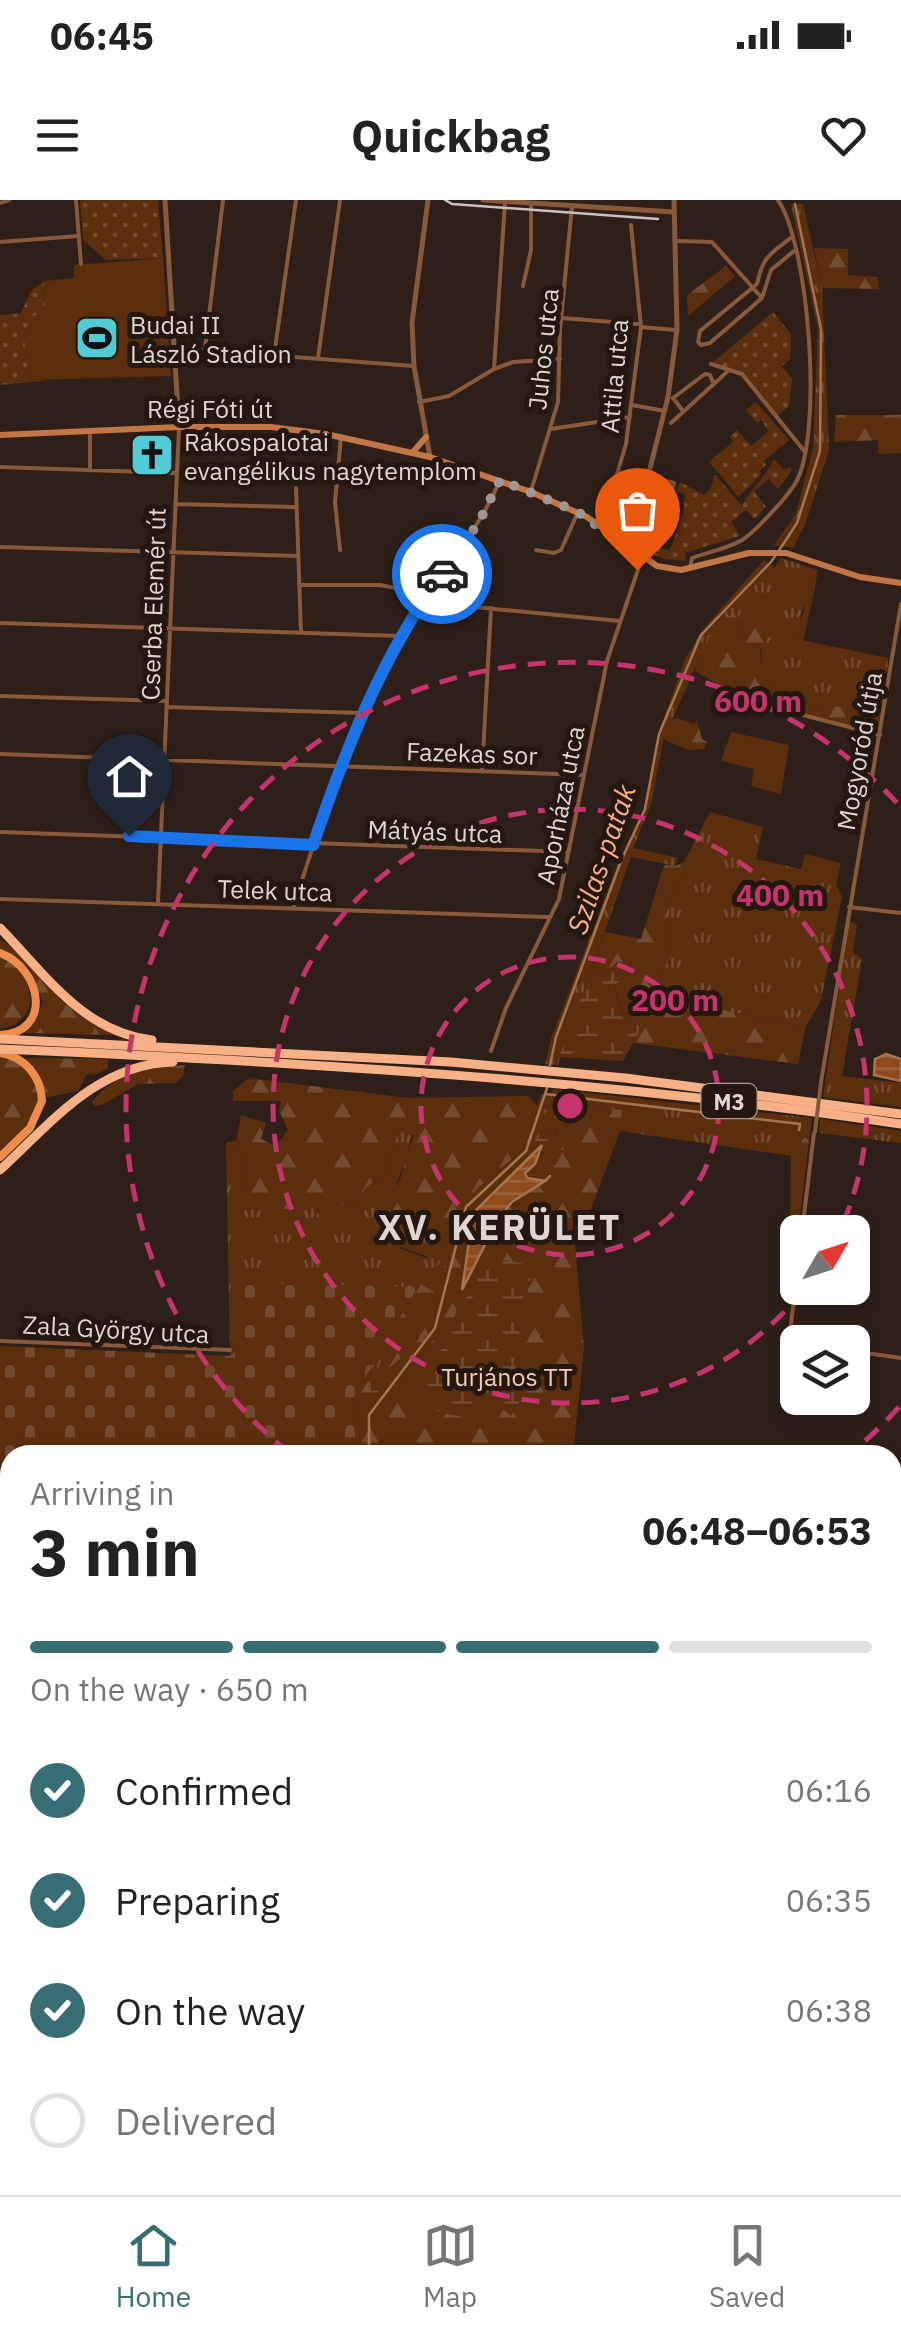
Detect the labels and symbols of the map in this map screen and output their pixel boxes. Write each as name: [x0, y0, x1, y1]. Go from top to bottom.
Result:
street label: Juhos utca: [520, 287, 566, 411]
place label: Budai II László Stadion: [130, 308, 292, 370]
sports icon: Budai II László Stadion: [74, 315, 120, 361]
street label: Attila utca: [593, 318, 635, 434]
street label: Régi Fóti út: [147, 392, 273, 425]
place label: Rákospalotai evangélikus nagytemplom: [184, 425, 477, 487]
church icon: Rákospalotai evangélikus nagytemplom: [129, 432, 175, 478]
pin: [595, 468, 680, 571]
street label: Cserba Elemér út: [133, 507, 173, 701]
courier: [392, 524, 492, 624]
street label: Mogyoród útja: [829, 669, 889, 833]
text: 600 m: [714, 681, 802, 720]
street label: Aporháza utca: [528, 723, 592, 887]
pin: [87, 734, 172, 837]
street label: Fazekas sor: [406, 734, 538, 772]
water label: Szilas-patak: [558, 779, 644, 939]
street label: Mátyás utca: [367, 812, 503, 850]
street label: Telek utca: [217, 872, 333, 908]
text: 400 m: [736, 875, 824, 914]
text: 200 m: [631, 980, 719, 1019]
road number: M3: [702, 1084, 756, 1118]
centre of rings: [552, 1088, 588, 1124]
district label: XV. KERÜLET: [378, 1204, 622, 1250]
north arrow: [780, 1215, 870, 1305]
street label: Zala György utca: [22, 1308, 210, 1350]
park label: Turjános TT: [441, 1360, 573, 1393]

